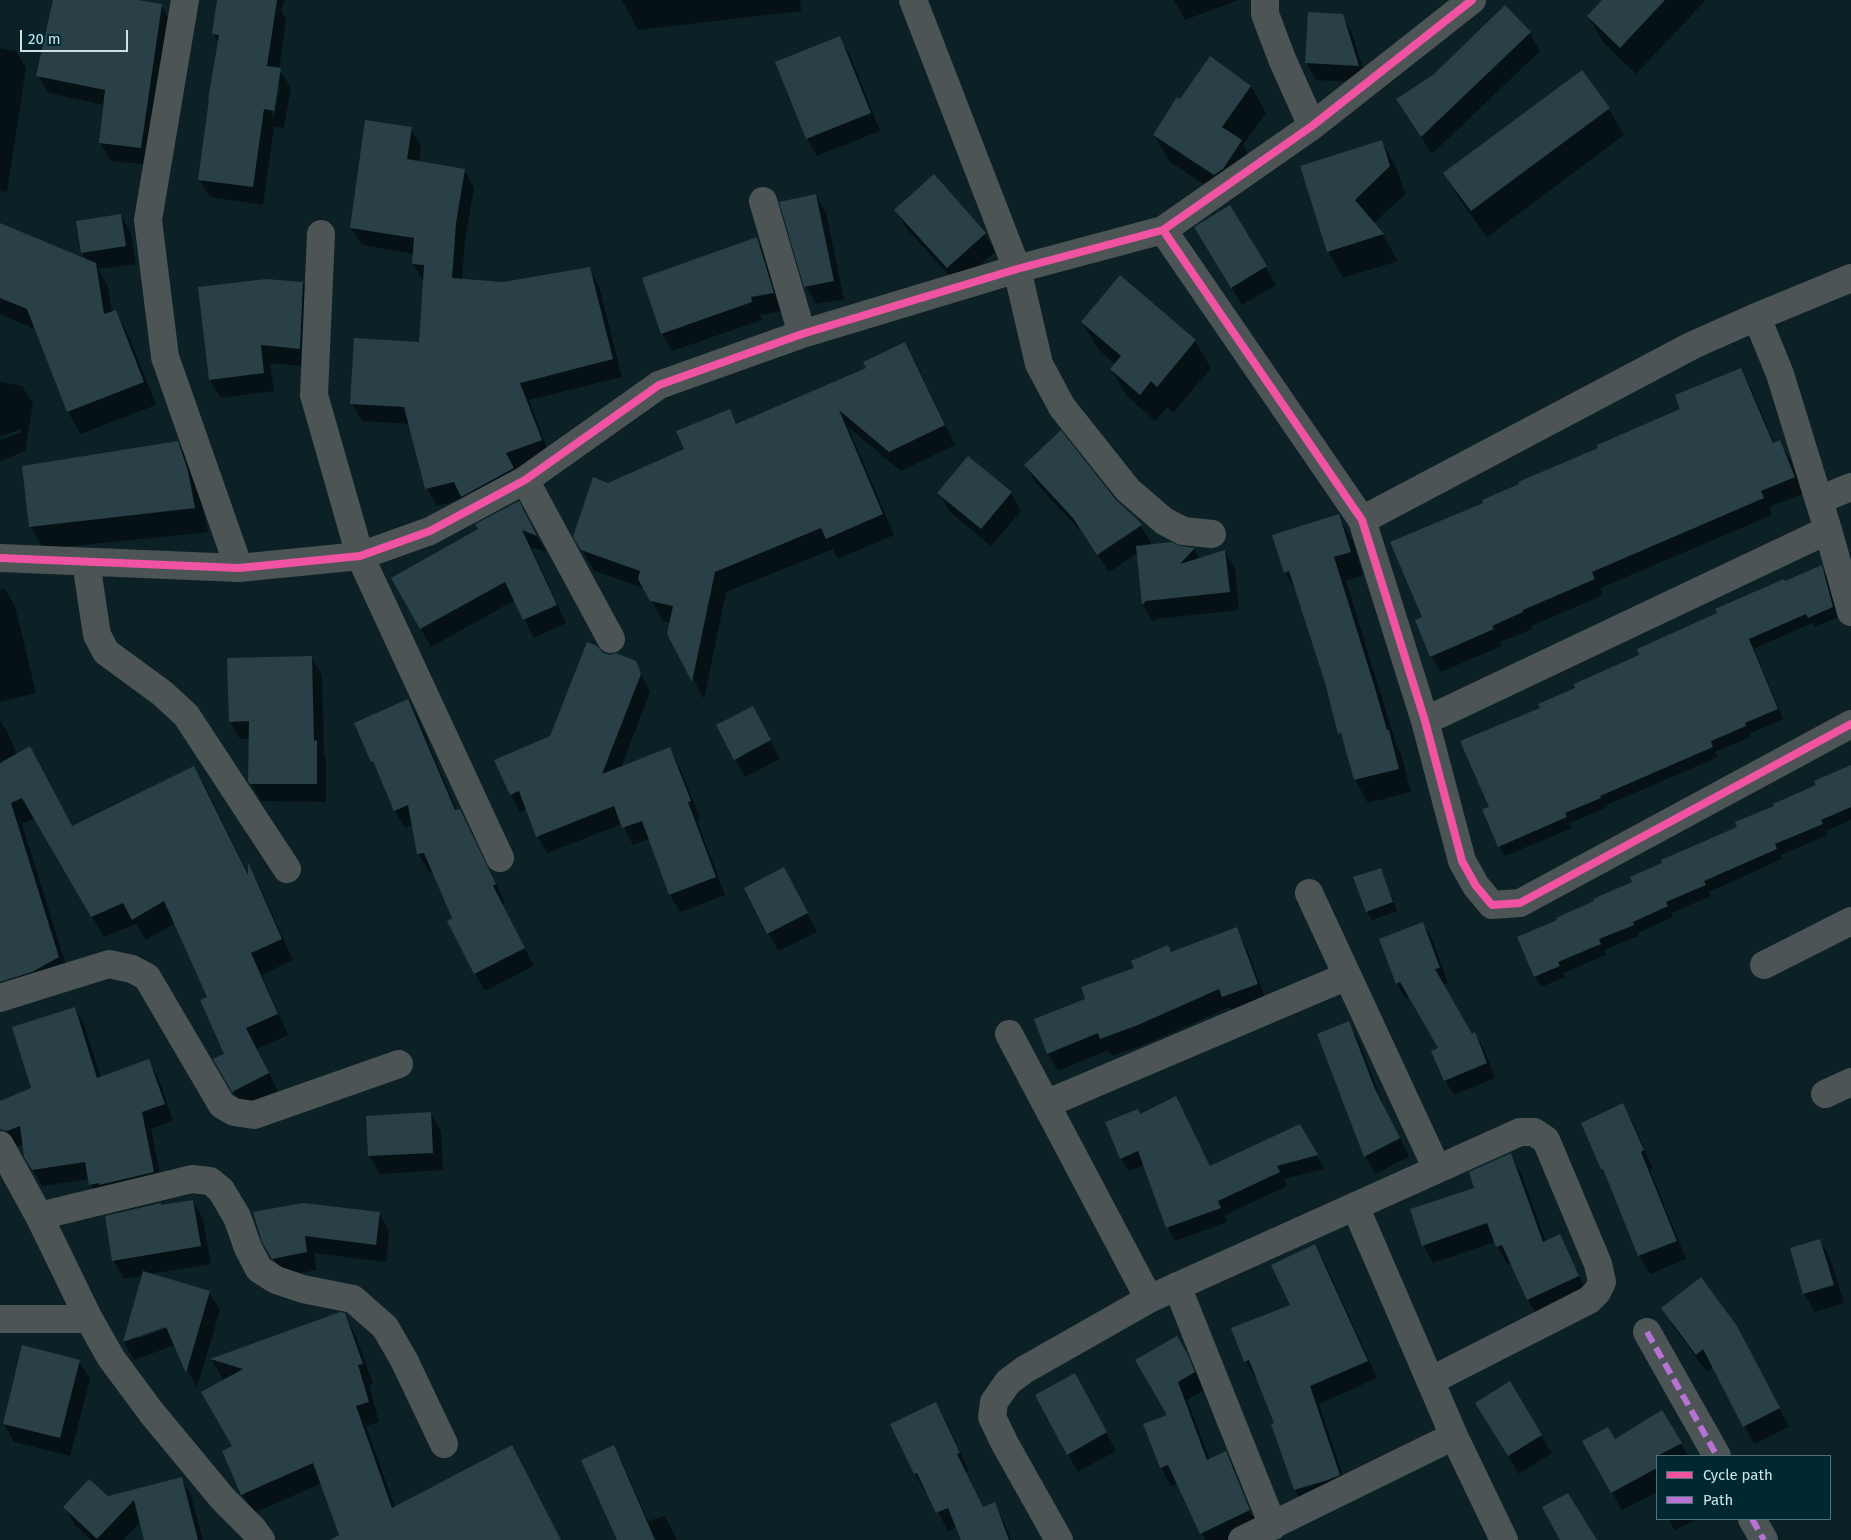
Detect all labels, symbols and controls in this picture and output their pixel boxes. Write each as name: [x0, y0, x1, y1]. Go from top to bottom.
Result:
scale bar: [22, 20, 130, 52]
text: 20 m: [28, 30, 61, 48]
legend: [1656, 1455, 1831, 1520]
text: Cycle path: [1703, 1466, 1773, 1484]
text: Path: [1703, 1491, 1733, 1509]

